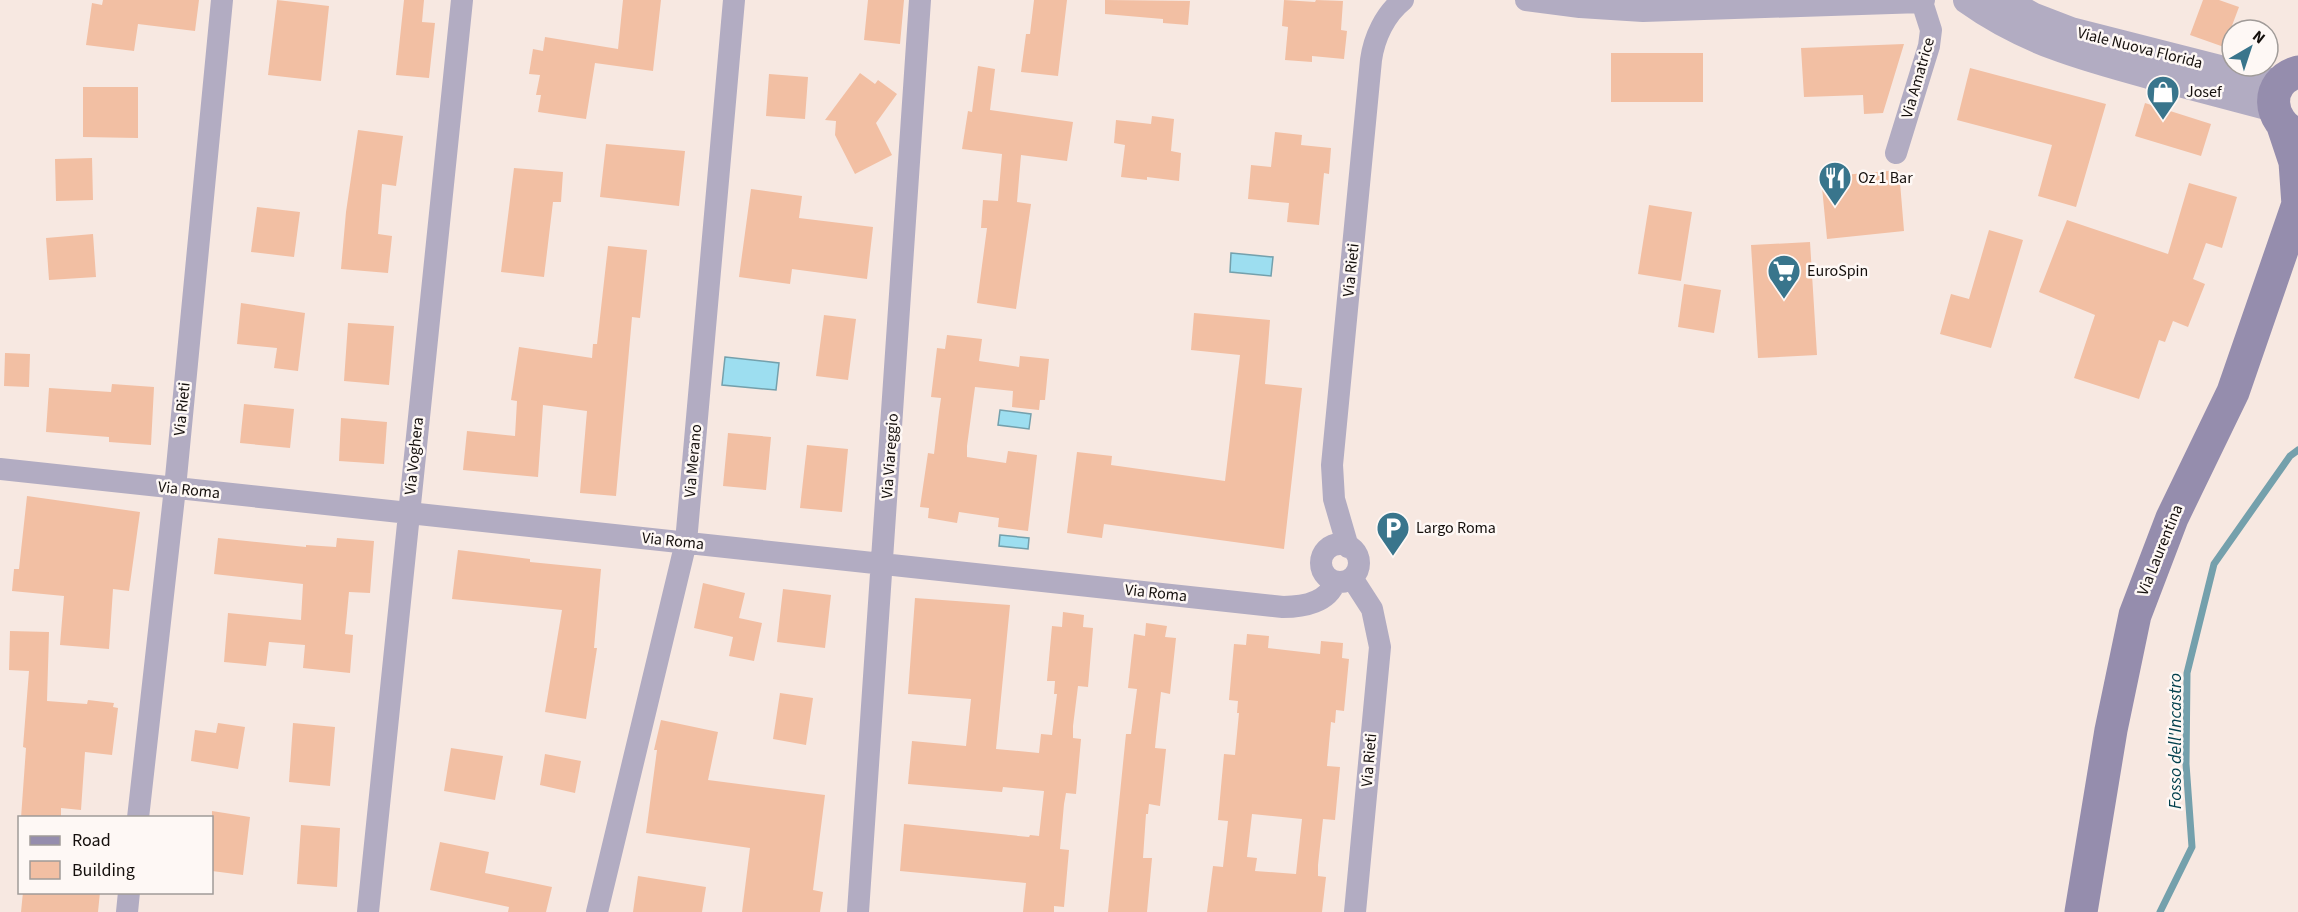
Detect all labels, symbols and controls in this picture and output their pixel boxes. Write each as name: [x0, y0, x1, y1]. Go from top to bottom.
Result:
north arrow: [2220, 18, 2280, 78]
street label: Viale Nuova Florida: [2075, 22, 2205, 74]
text: N: [2248, 25, 2270, 49]
street label: Via Amatrice: [1896, 35, 1940, 121]
shop icon: Josef: [2145, 74, 2181, 121]
place label: Josef: [2186, 81, 2223, 103]
restaurant icon: Oz 1 Bar: [1817, 160, 1853, 207]
place label: Oz 1 Bar: [1858, 167, 1913, 189]
street label: Via Rieti: [1337, 242, 1365, 298]
supermarket icon: EuroSpin: [1766, 253, 1802, 300]
place label: EuroSpin: [1807, 260, 1868, 282]
street label: Via Rieti: [168, 381, 196, 437]
street label: Via Viareggio: [876, 413, 904, 499]
street label: Via Voghera: [399, 416, 429, 496]
street label: Via Merano: [679, 423, 707, 499]
street label: Via Roma: [157, 476, 221, 504]
street label: Via Laurentina: [2132, 501, 2188, 599]
parking icon: Largo Roma: [1375, 510, 1411, 557]
place label: Largo Roma: [1416, 517, 1496, 539]
street label: Via Roma: [641, 527, 705, 555]
street label: Via Roma: [1124, 579, 1188, 607]
water label: Fosso dell'Incastro: [2163, 673, 2188, 809]
street label: Via Rieti: [1356, 732, 1382, 788]
legend: [18, 816, 213, 894]
text: Road: [72, 828, 111, 853]
text: Building: [72, 858, 135, 883]

